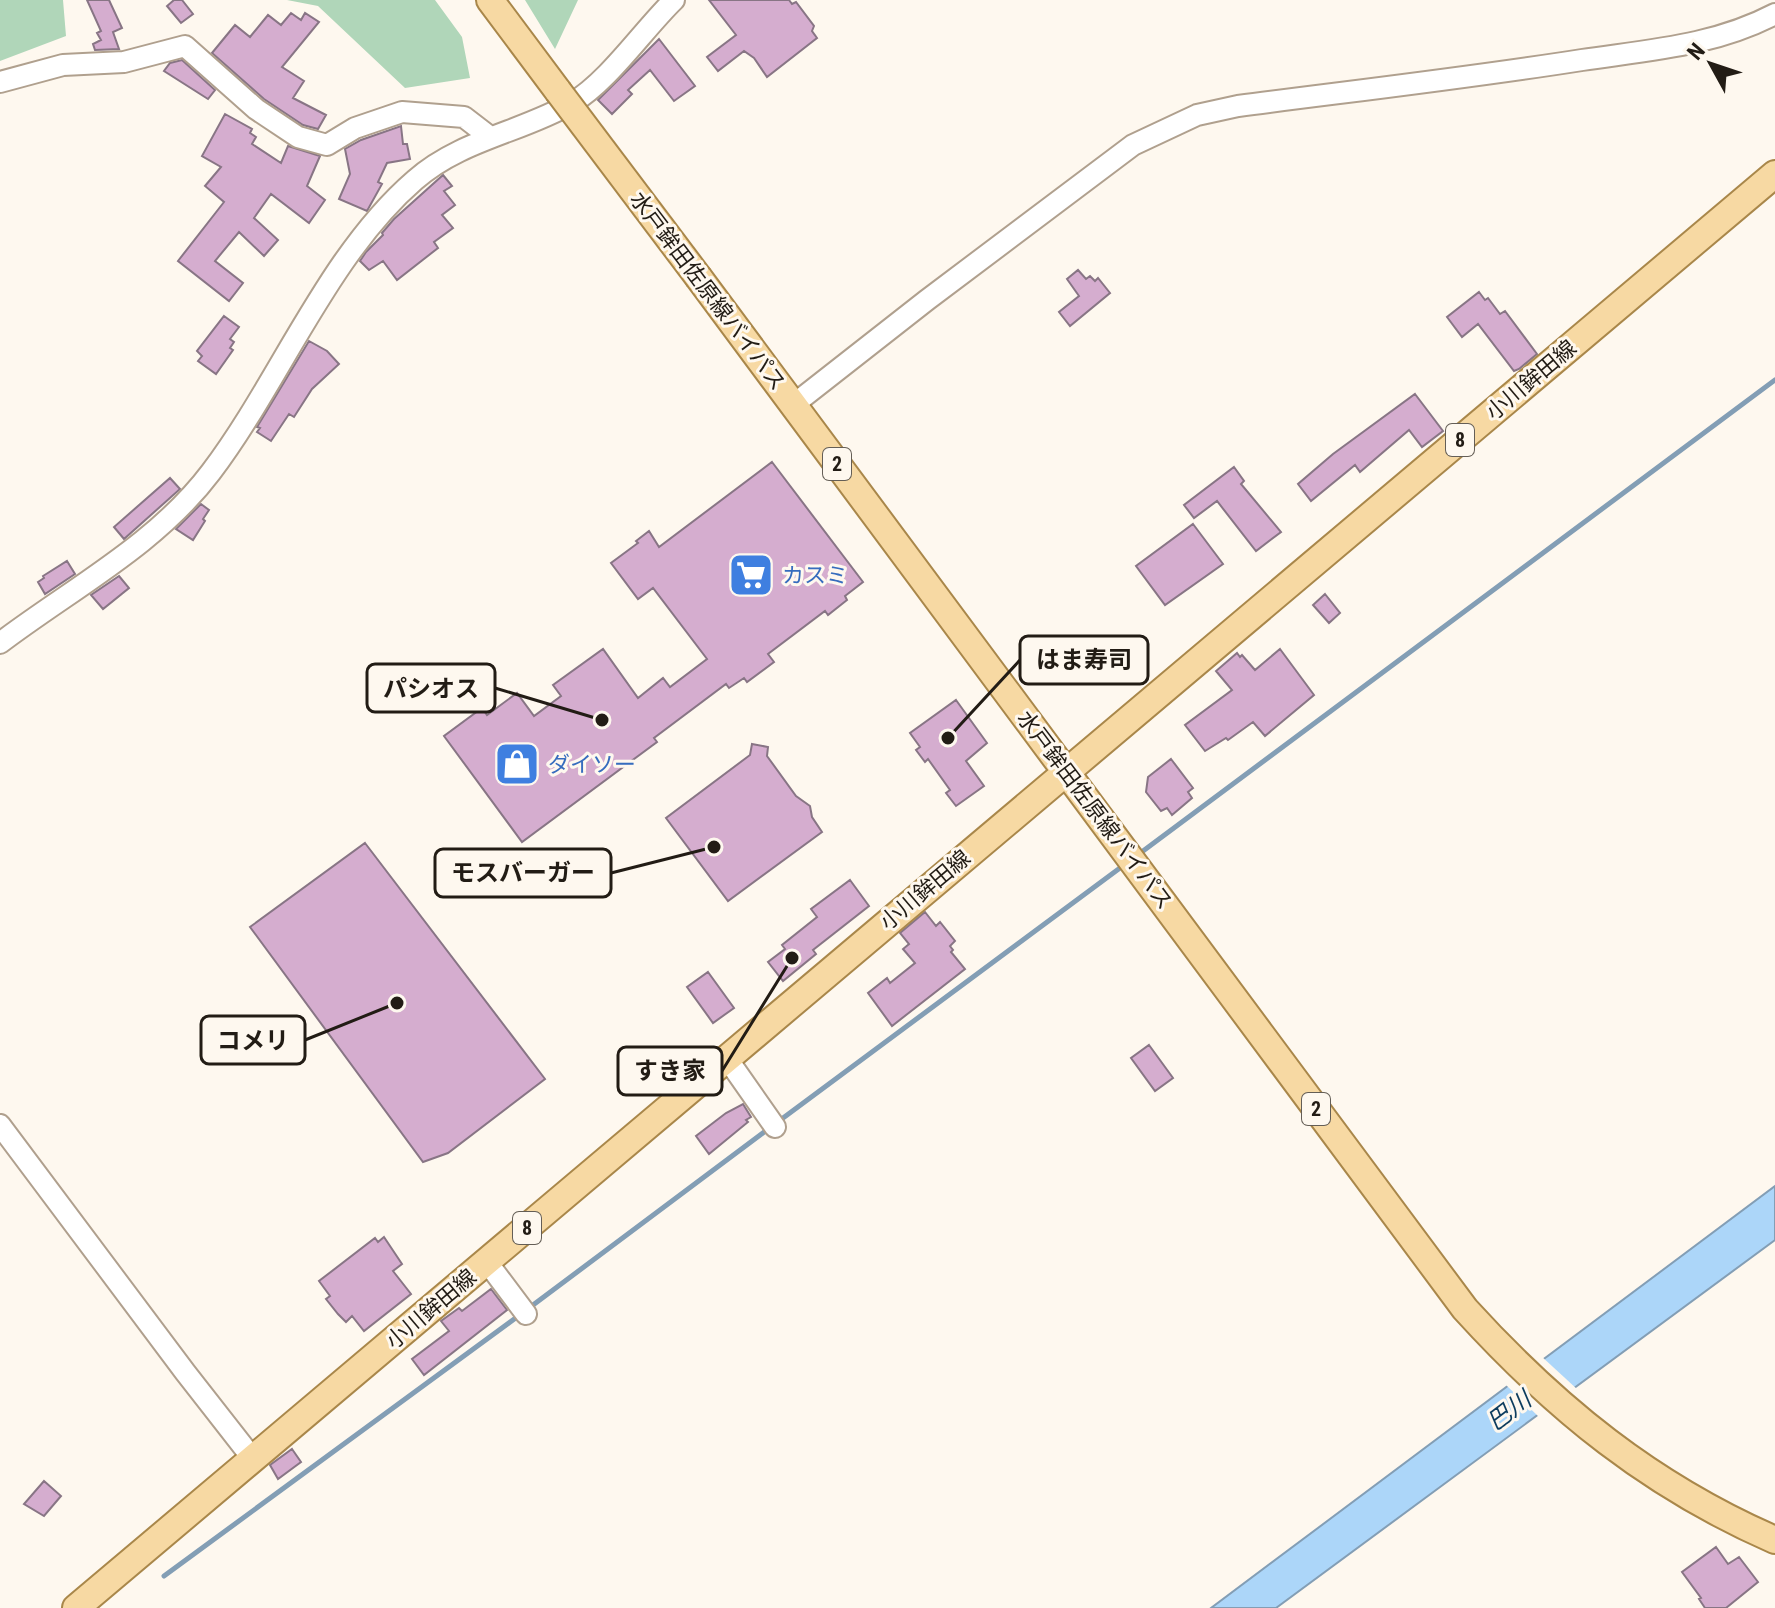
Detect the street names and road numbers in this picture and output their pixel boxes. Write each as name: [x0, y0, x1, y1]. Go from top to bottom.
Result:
street label: 水戸鉾田佐原線バイパス: [625, 187, 791, 395]
street label: 小川鉾田線: [1481, 335, 1581, 425]
road number: 8: [1446, 424, 1474, 456]
road number: 2: [823, 448, 851, 480]
street label: 水戸鉾田佐原線バイパス: [1012, 706, 1178, 914]
street label: 小川鉾田線: [875, 845, 975, 935]
road number: 2: [1302, 1093, 1330, 1125]
road number: 8: [513, 1212, 541, 1244]
street label: 小川鉾田線: [381, 1264, 481, 1354]

